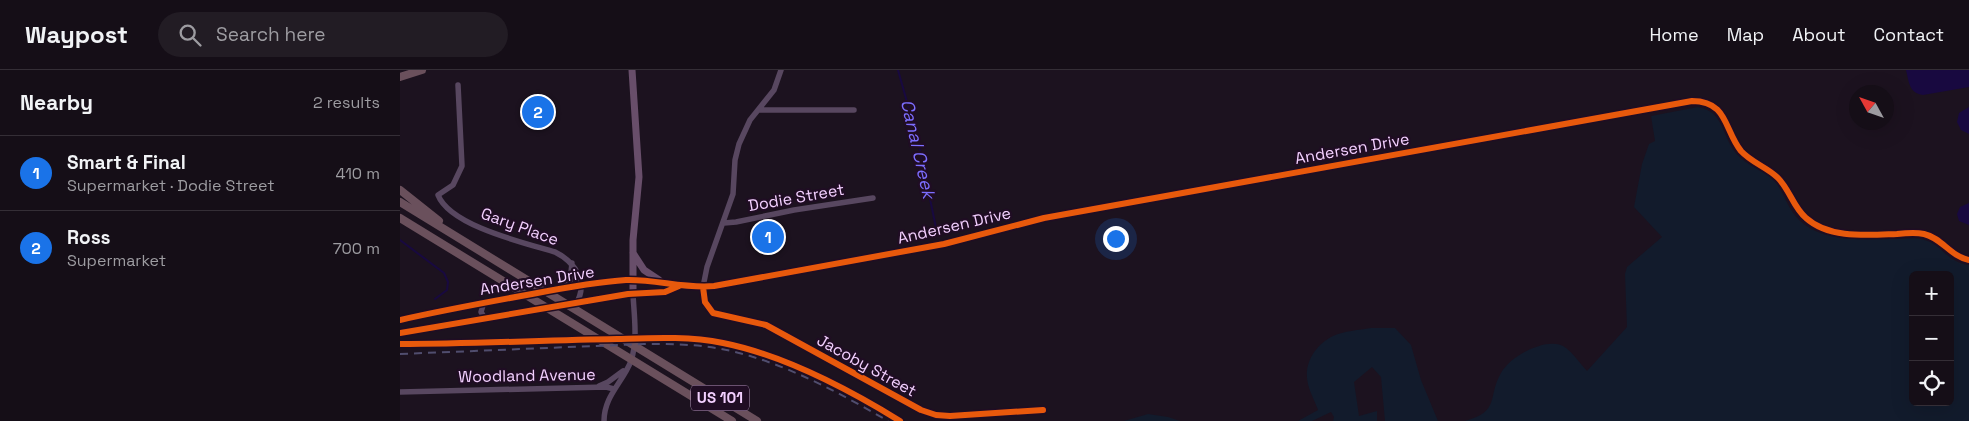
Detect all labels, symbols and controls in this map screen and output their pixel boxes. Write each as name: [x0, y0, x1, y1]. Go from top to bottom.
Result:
search box: [158, 12, 508, 57]
text: Waypost: [25, 19, 128, 50]
icon: search: [176, 21, 204, 49]
text: Search here: [216, 22, 326, 47]
text: Home: [1650, 23, 1699, 46]
text: Map: [1727, 23, 1764, 46]
text: About: [1792, 23, 1846, 46]
text: Contact: [1874, 23, 1944, 46]
north arrow: [1849, 85, 1894, 130]
text: Nearby: [20, 89, 93, 116]
text: 2 results: [313, 92, 380, 113]
pin: 2: [522, 93, 554, 131]
water label: Canal Creek: [896, 97, 942, 203]
street label: Andersen Drive: [1293, 128, 1411, 169]
text: Smart & Final: [67, 150, 186, 175]
text: 1: [32, 163, 40, 184]
text: 410 m: [336, 163, 380, 184]
text: Supermarket · Dodie Street: [67, 175, 275, 196]
street label: Dodie Street: [746, 179, 846, 216]
street label: Andersen Drive: [895, 202, 1013, 249]
street label: Gary Place: [478, 203, 562, 250]
pin: 1: [752, 218, 784, 256]
text: Ross: [67, 225, 111, 250]
your location: [1103, 226, 1129, 252]
text: 2: [31, 238, 41, 259]
text: 700 m: [333, 238, 380, 259]
text: Supermarket: [67, 250, 166, 271]
street label: Andersen Drive: [478, 261, 596, 300]
map controls: [1909, 271, 1954, 406]
button: +: [1909, 271, 1954, 316]
button: −: [1909, 316, 1954, 361]
street label: Jacoby Street: [813, 329, 920, 401]
button: locate: [1909, 361, 1954, 406]
street label: Woodland Avenue: [458, 364, 596, 387]
road number: US 101: [691, 386, 749, 410]

